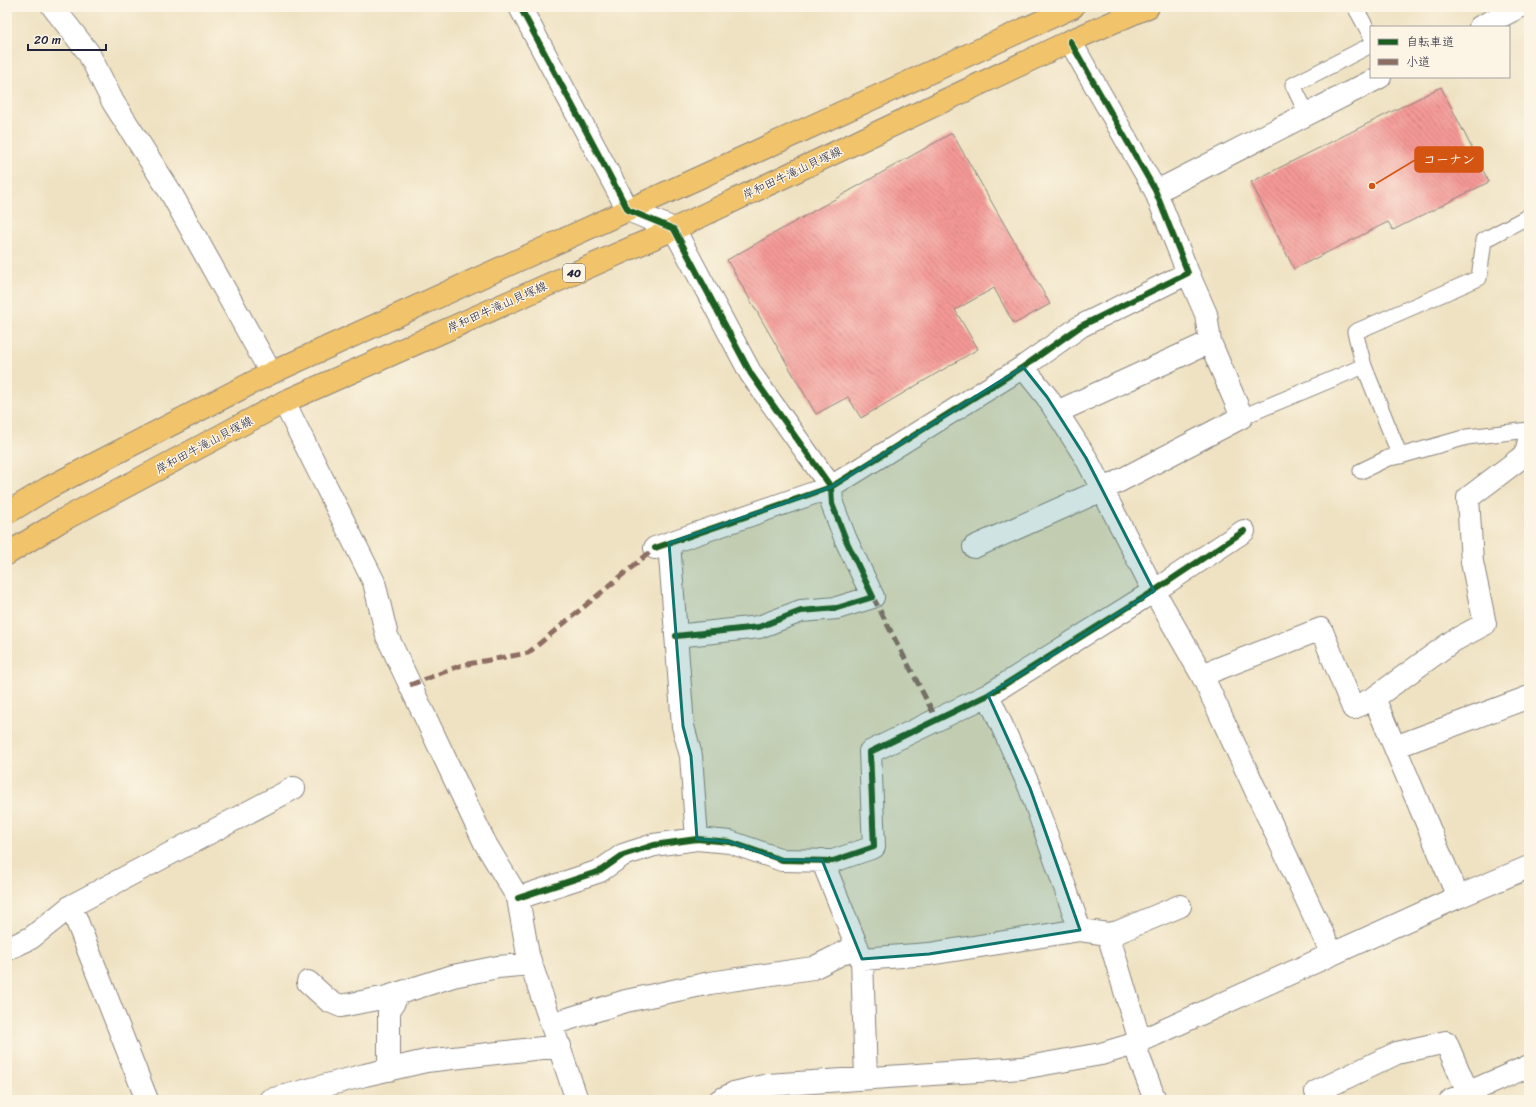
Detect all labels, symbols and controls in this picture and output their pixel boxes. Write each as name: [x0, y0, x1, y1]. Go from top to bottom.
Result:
scale bar: [28, 26, 106, 52]
legend: [1370, 26, 1510, 78]
text: 20 m: [34, 29, 61, 51]
text: 自転車道: [1406, 31, 1454, 53]
text: 小道: [1406, 51, 1430, 73]
street label: 岸和田牛滝山貝塚線: [738, 140, 846, 206]
callout: コーナン: [1415, 147, 1483, 172]
text: コーナン: [1423, 148, 1475, 171]
road number: 40: [563, 264, 585, 282]
street label: 岸和田牛滝山貝塚線: [443, 275, 551, 339]
street label: 岸和田牛滝山貝塚線: [151, 410, 257, 480]

